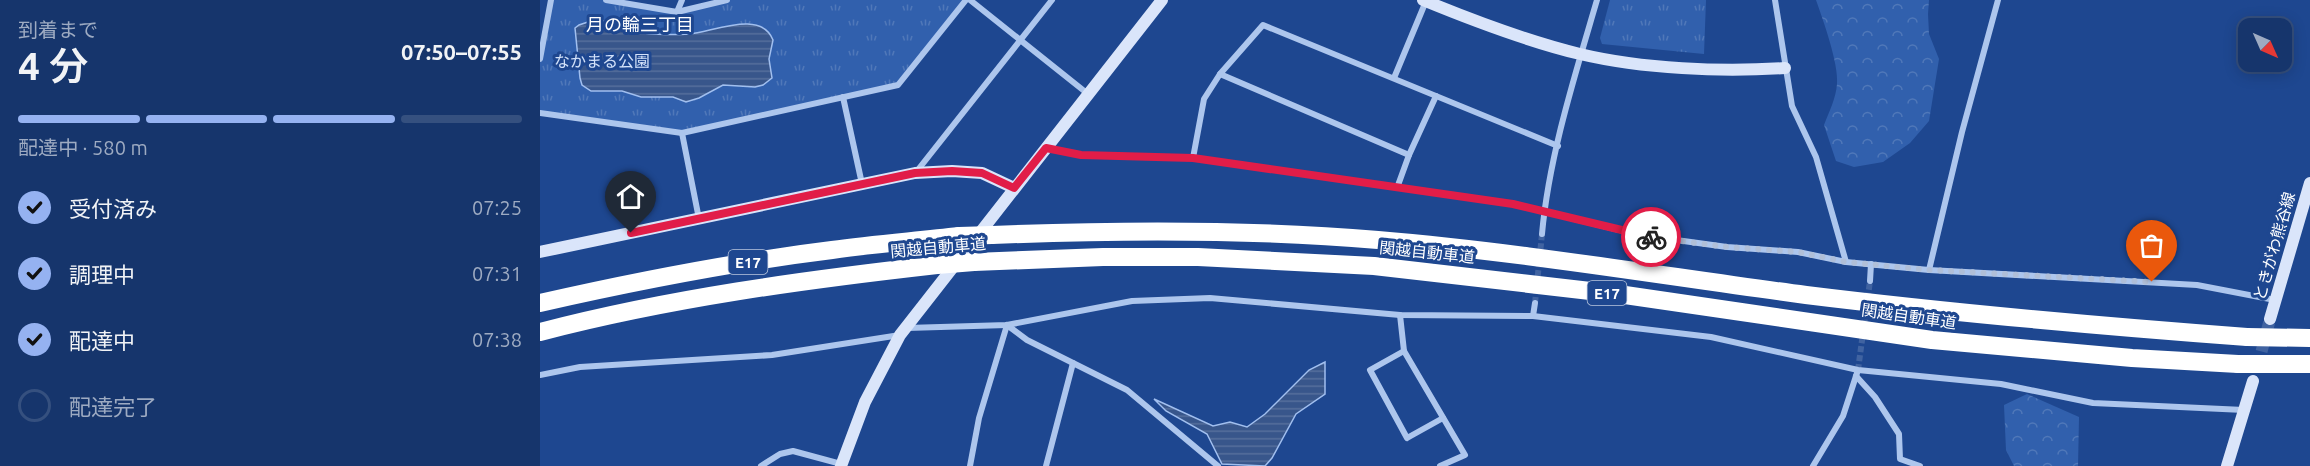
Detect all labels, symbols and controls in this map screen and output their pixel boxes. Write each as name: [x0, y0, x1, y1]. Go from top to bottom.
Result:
district label: 月の輪三丁目: [586, 14, 694, 34]
text: 到着まで: [18, 18, 98, 41]
north arrow: [2238, 18, 2292, 72]
map controls: [2238, 18, 2292, 72]
text: 07:50–07:55: [401, 39, 522, 64]
text: 4 分: [18, 44, 88, 87]
park label: なかまる公園: [554, 52, 650, 70]
text: 配達中 · 580 m: [18, 136, 148, 159]
pin: [605, 171, 656, 233]
icon: home: [614, 180, 647, 213]
street label: ときがわ熊谷線: [2250, 190, 2298, 302]
icon: check: [18, 191, 51, 224]
text: 受付済み: [69, 196, 157, 221]
text: 07:25: [472, 196, 522, 219]
courier: [1621, 207, 1681, 267]
pin: [2126, 220, 2177, 282]
icon: bike: [1635, 221, 1668, 254]
icon: bag: [2135, 229, 2168, 262]
street label: 関越自動車道: [889, 234, 987, 260]
street label: 関越自動車道: [1378, 238, 1476, 266]
road number: E17: [728, 250, 768, 274]
icon: check: [18, 257, 51, 290]
text: 調理中: [69, 262, 135, 287]
text: 07:31: [472, 262, 522, 285]
road number: E17: [1588, 281, 1626, 305]
street label: 関越自動車道: [1860, 300, 1958, 332]
icon: check: [18, 323, 51, 356]
text: 配達中: [69, 328, 135, 353]
text: 07:38: [472, 328, 522, 351]
text: 配達完了: [69, 394, 157, 419]

